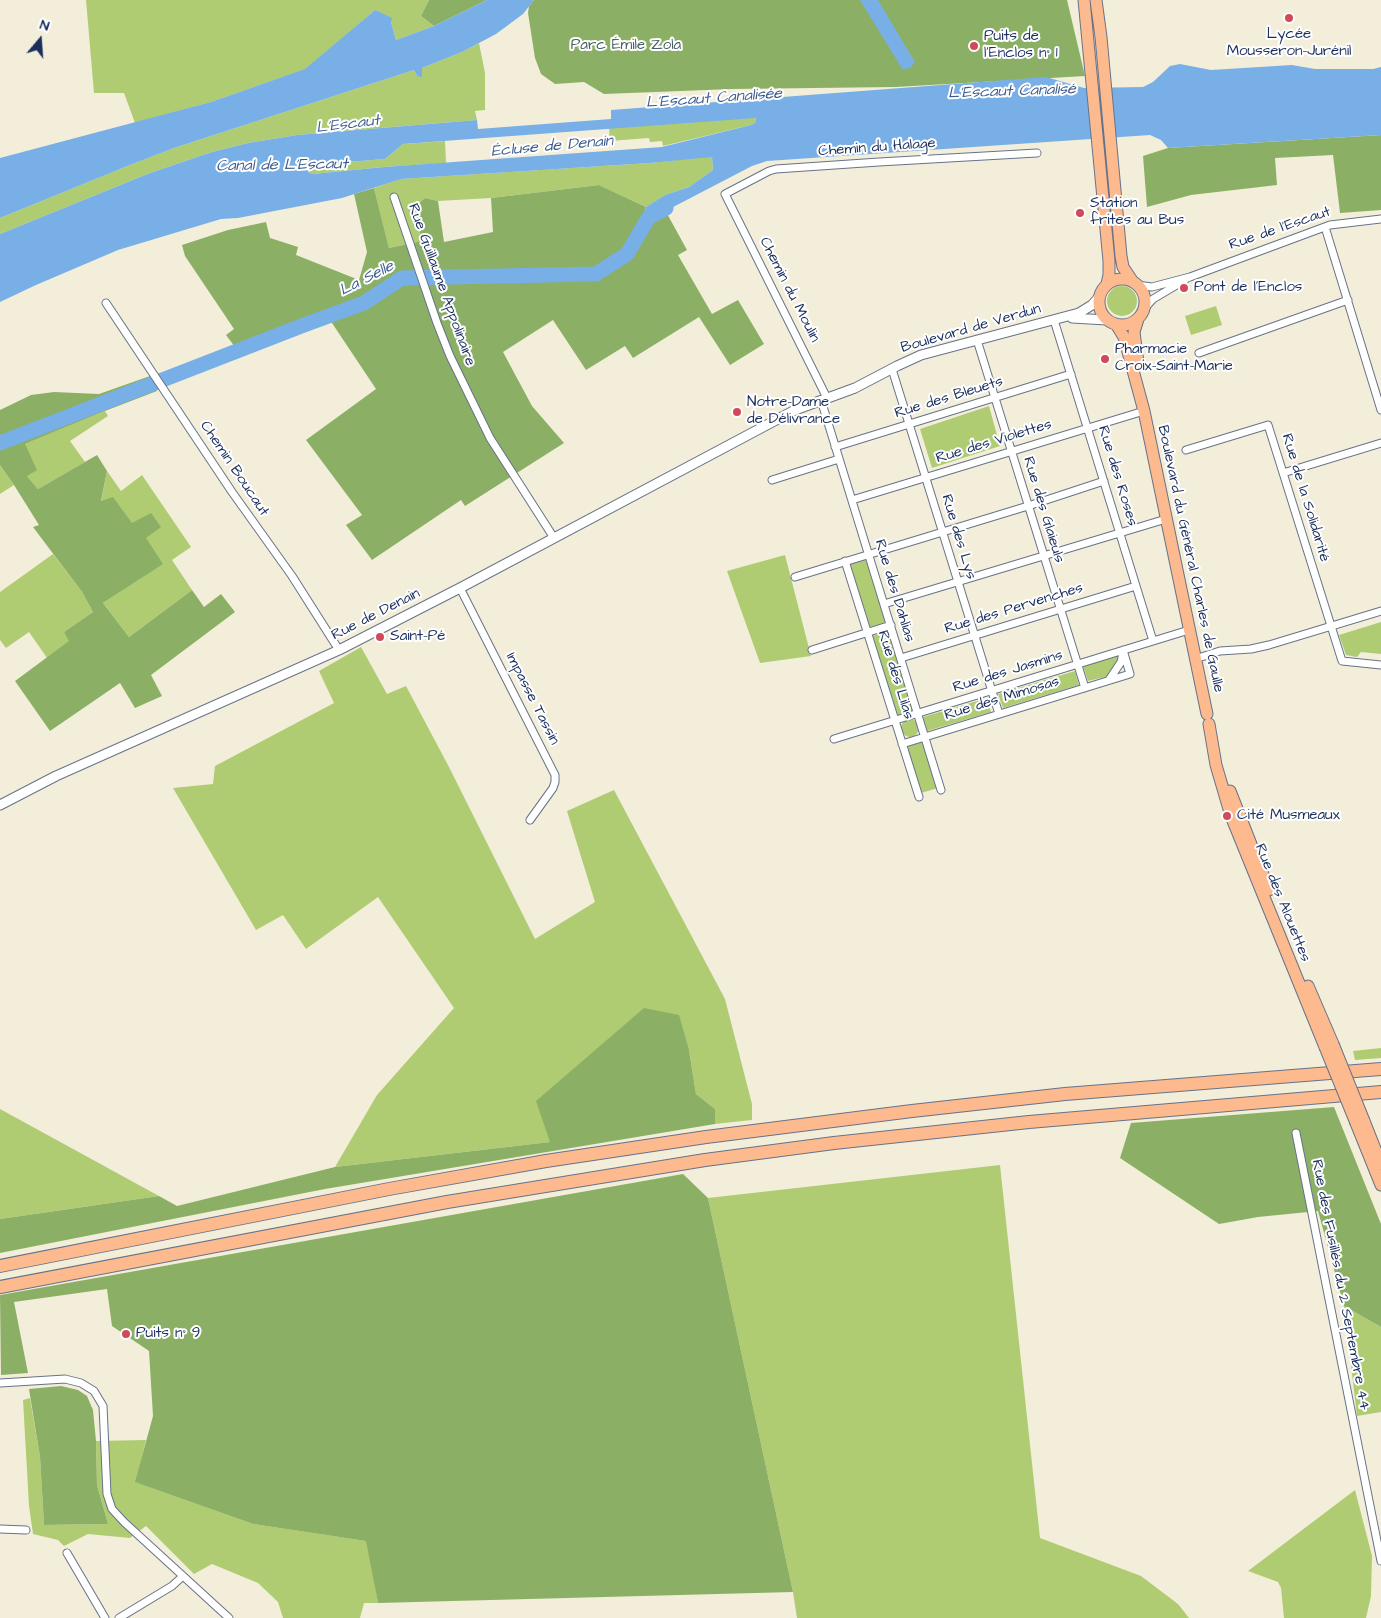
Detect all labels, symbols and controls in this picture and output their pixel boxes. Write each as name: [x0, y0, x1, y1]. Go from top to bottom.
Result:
marker: Lycée Mousseron-Jurénil: [1283, 12, 1295, 24]
north arrow: [15, 15, 65, 65]
text: N: [37, 15, 52, 37]
place label: Lycée Mousseron-Jurénil: [1227, 26, 1351, 61]
place label: Puits de l'Enclos n° 1: [984, 28, 1058, 63]
park label: Parc Émile Zola: [571, 37, 681, 55]
marker: Puits de l'Enclos n° 1: [968, 40, 980, 52]
water label: L'Escaut Canalisé: [948, 80, 1076, 104]
water label: L'Escaut Canalisée: [645, 85, 783, 113]
water label: L'Escaut: [315, 112, 381, 138]
water label: Écluse de Denain: [490, 132, 614, 162]
street label: Chemin du Halage: [818, 135, 936, 161]
water label: Canal de L'Escaut: [216, 155, 348, 177]
place label: Station frites au Bus: [1090, 195, 1184, 230]
street label: Rue Guillaume Appolinaire: [403, 201, 479, 369]
street label: Rue de l'Escaut: [1227, 203, 1333, 255]
marker: Station frites au Bus: [1074, 207, 1086, 219]
street label: Chemin du Moulin: [755, 234, 823, 346]
water label: La Selle: [337, 257, 397, 301]
place label: Pont de l'Enclos: [1194, 279, 1302, 297]
marker: Pont de l'Enclos: [1178, 282, 1190, 294]
street label: Boulevard de Verdun: [899, 300, 1043, 358]
place label: Pharmacie Croix-Saint-Marie: [1115, 341, 1233, 376]
marker: Pharmacie Croix-Saint-Marie: [1099, 353, 1111, 365]
street label: Rue des Bleuets: [893, 373, 1005, 423]
place label: Notre-Dame de Délivrance: [747, 394, 840, 429]
marker: Notre-Dame de Délivrance: [731, 406, 743, 418]
street label: Rue des Violettes: [934, 416, 1054, 468]
street label: Chemin Boucaut: [195, 418, 273, 520]
street label: Rue des Roses: [1093, 424, 1141, 528]
street label: Boulevard du Général Charles de Gaulle: [1153, 424, 1227, 694]
street label: Rue de la Solidarité: [1277, 432, 1333, 564]
street label: Rue des Glaieuls: [1018, 455, 1068, 565]
street label: Rue des Lys: [937, 492, 979, 582]
street label: Rue des Dahlias: [870, 538, 918, 644]
street label: Rue des Pervenches: [943, 579, 1085, 639]
street label: Rue de Denain: [329, 585, 423, 645]
place label: Saint-Pé: [390, 628, 445, 646]
street label: Rue des Lilas: [873, 628, 917, 722]
marker: Saint-Pé: [374, 631, 386, 643]
street label: Rue des Jasmins: [951, 647, 1065, 697]
street label: Impasse Tassin: [501, 650, 563, 748]
street label: Rue des Mimosas: [942, 673, 1062, 725]
place label: Cité Musmeaux: [1237, 807, 1340, 825]
marker: Cité Musmeaux: [1221, 810, 1233, 822]
street label: Rue des Alouettes: [1250, 841, 1314, 965]
street label: Rue des Fusillés du 2 Septembre 44: [1307, 1158, 1373, 1412]
place label: Puits n° 9: [136, 1325, 200, 1343]
marker: Puits n° 9: [120, 1328, 132, 1340]

